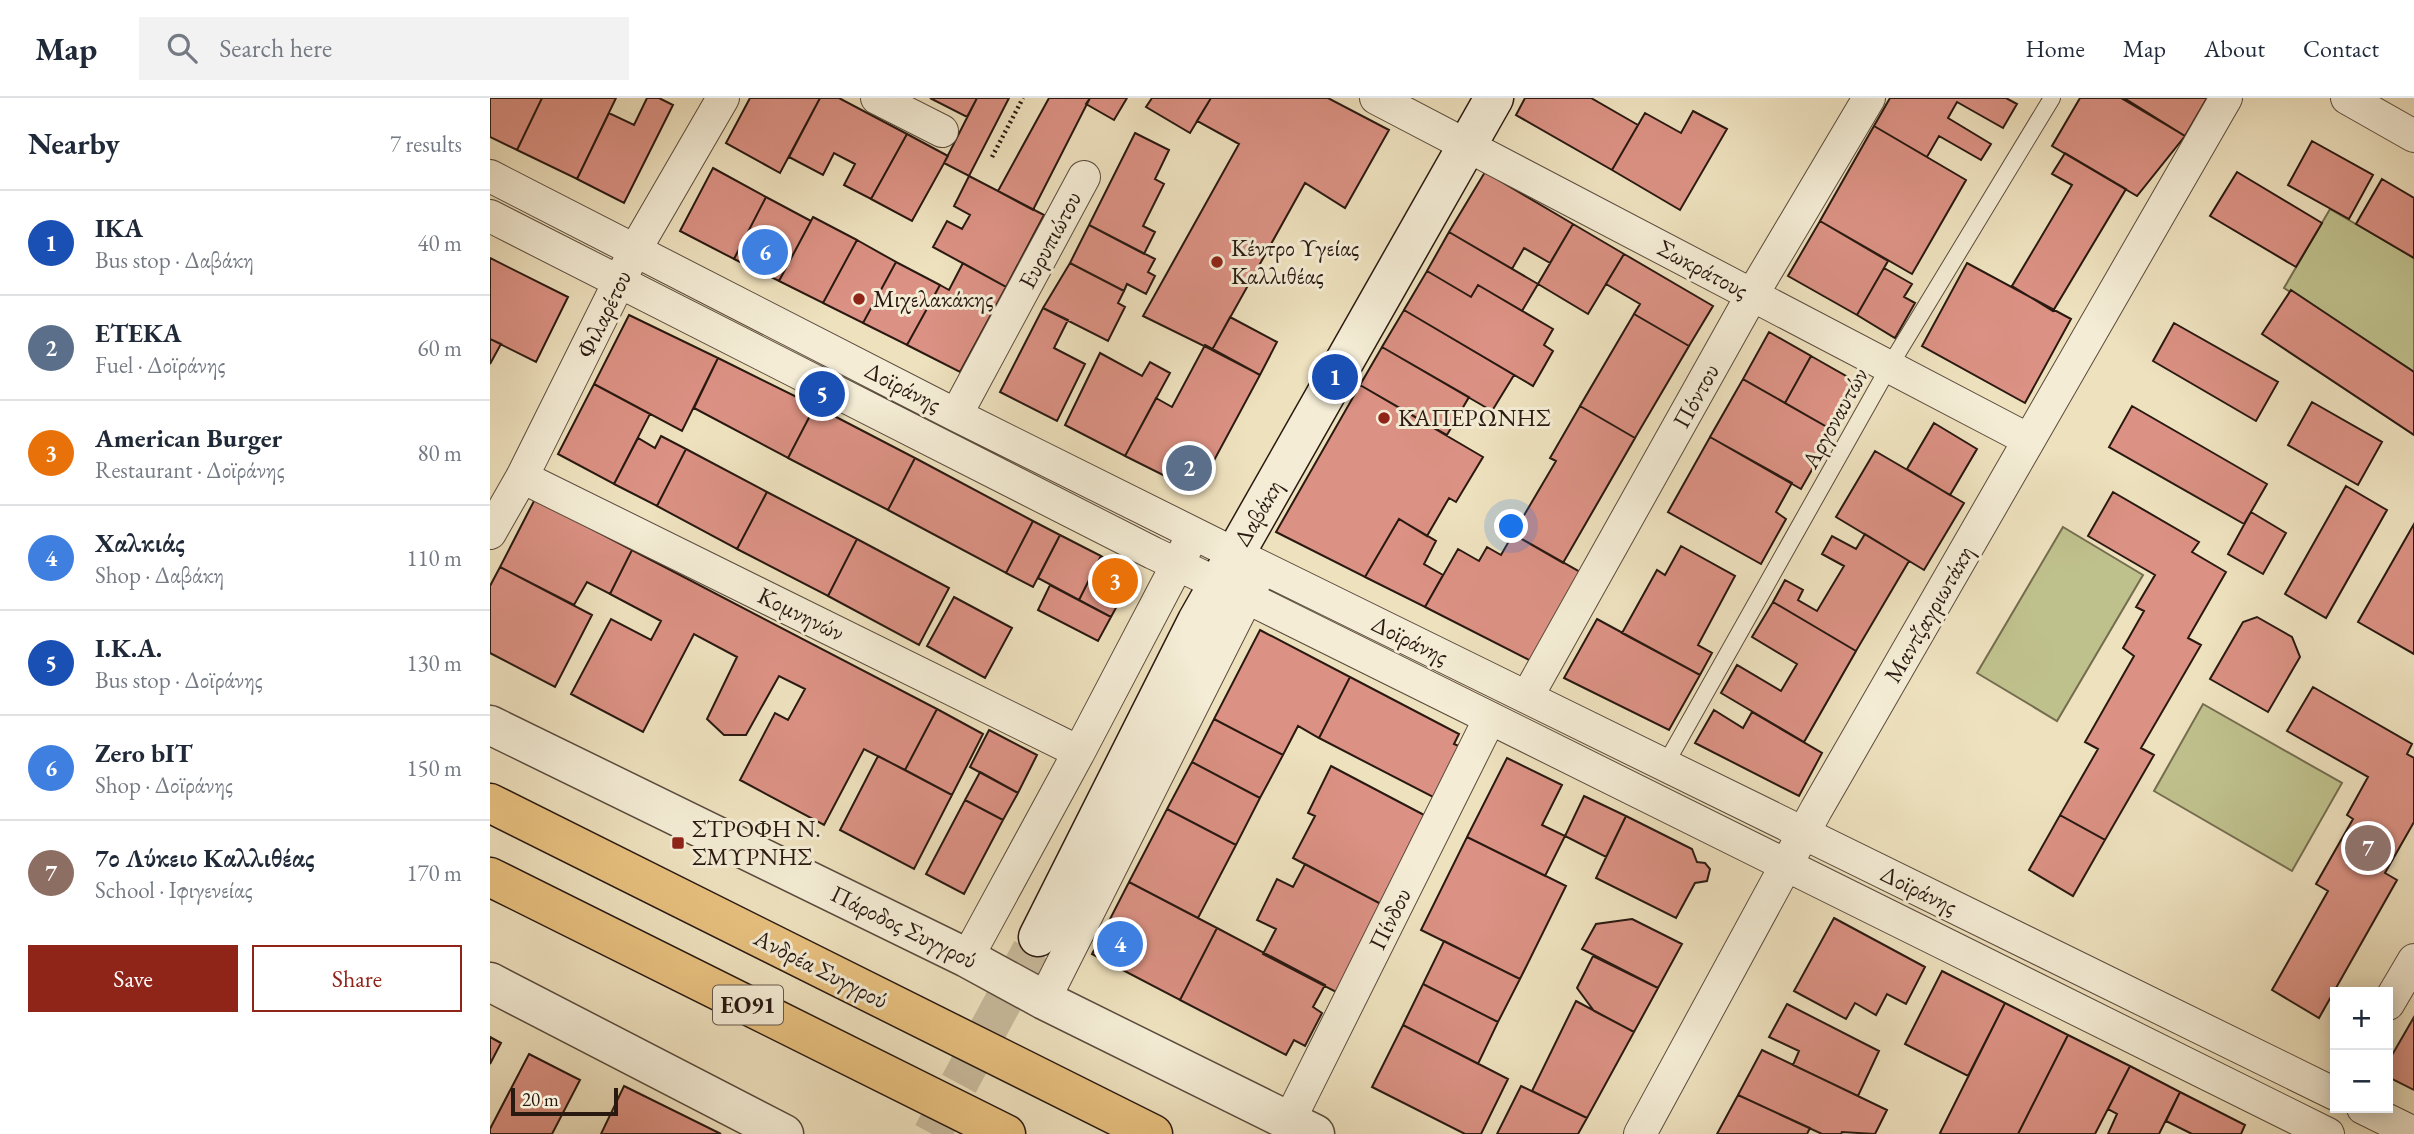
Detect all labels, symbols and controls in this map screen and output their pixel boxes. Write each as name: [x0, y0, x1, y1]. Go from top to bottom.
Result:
search box: [139, 17, 629, 80]
text: Map: [35, 27, 97, 70]
icon: search: [163, 29, 201, 67]
text: Search here: [219, 31, 332, 65]
text: Home: [2025, 33, 2085, 64]
text: Map: [2123, 33, 2166, 64]
text: About: [2204, 33, 2265, 64]
text: Contact: [2303, 33, 2379, 64]
text: Nearby: [28, 124, 120, 163]
text: 7 results: [390, 129, 462, 159]
street label: Ευρυπιώτου: [1011, 186, 1088, 294]
text: ΙΚΑ: [95, 211, 143, 245]
pin: 6: [742, 226, 788, 278]
text: 1: [45, 228, 57, 258]
text: 40 m: [417, 228, 462, 258]
place label: Κέντρο Υγείας Καλλιθέας: [1231, 232, 1359, 291]
street label: Σωκράτους: [1653, 232, 1754, 305]
text: Bus stop · Δαβάκη: [95, 245, 254, 275]
marker: Κέντρο Υγείας Καλλιθέας: [1209, 254, 1225, 270]
street label: Φιλαρέτου: [569, 265, 638, 363]
place label: Μιχελακάκης: [873, 283, 994, 314]
marker: Μιχελακάκης: [851, 291, 867, 307]
text: ΕΤΕΚΑ: [95, 316, 182, 350]
text: 2: [45, 333, 57, 363]
text: 60 m: [417, 333, 462, 363]
text: Fuel · Δοϊράνης: [95, 350, 225, 380]
pin: 1: [1312, 351, 1358, 403]
street label: Δοϊράνης: [860, 354, 947, 419]
street label: Πόντου: [1665, 358, 1726, 433]
street label: Αργοναυτών: [1794, 362, 1875, 475]
pin: 5: [799, 368, 845, 420]
place label: ΚΑΠΕΡΩΝΗΣ: [1398, 402, 1551, 433]
marker: ΚΑΠΕΡΩΝΗΣ: [1376, 410, 1392, 426]
text: American Burger: [95, 421, 282, 455]
text: 3: [45, 438, 57, 468]
text: 80 m: [417, 438, 462, 468]
pin: 2: [1166, 442, 1212, 494]
text: Restaurant · Δοϊράνης: [95, 455, 285, 485]
street label: Δαβάκη: [1226, 474, 1289, 552]
your location: [1494, 509, 1528, 543]
text: Χαλκιάς: [95, 526, 185, 560]
street label: Μαντζαγριωτάκη: [1877, 540, 1980, 688]
text: 4: [45, 543, 57, 573]
text: 110 m: [406, 543, 462, 573]
pin: 3: [1092, 555, 1138, 607]
text: Shop · Δαβάκη: [95, 560, 224, 590]
street label: Κομνηνών: [753, 579, 850, 648]
street label: Δοϊράνης: [1367, 608, 1454, 671]
text: Ι.Κ.Α.: [95, 631, 162, 665]
text: 5: [45, 648, 57, 678]
text: 130 m: [406, 648, 462, 678]
text: Bus stop · Δοϊράνης: [95, 665, 263, 695]
text: Zero bIT: [95, 736, 193, 770]
text: 6: [45, 753, 57, 783]
text: 150 m: [406, 753, 462, 783]
text: Shop · Δοϊράνης: [95, 770, 233, 800]
place label: ΣΤΡΟΦΗ Ν. ΣΜΥΡΝΗΣ: [692, 813, 821, 872]
pin: 7: [2345, 822, 2391, 874]
marker: ΣΤΡΟΦΗ Ν. ΣΜΥΡΝΗΣ: [670, 835, 686, 851]
text: 7ο Λύκειο Καλλιθέας: [95, 841, 314, 875]
text: 7: [45, 858, 57, 888]
text: 170 m: [406, 858, 462, 888]
street label: Δοϊράνης: [1876, 858, 1963, 921]
text: School · Ιφιγενείας: [95, 875, 253, 905]
street label: Πάροδος Συγγρού: [826, 878, 982, 975]
street label: Πίνδου: [1361, 883, 1418, 955]
pin: 4: [1097, 918, 1143, 970]
street label: Ανδρέα Συγγρού: [748, 921, 893, 1016]
button: Save: [28, 945, 238, 1012]
button: Share: [252, 945, 462, 1012]
road number: ΕΟ91: [713, 986, 783, 1024]
map controls: [2330, 987, 2393, 1113]
button: +: [2330, 987, 2393, 1050]
button: −: [2330, 1050, 2393, 1113]
scale bar: [511, 1085, 618, 1117]
text: 20 m: [522, 1087, 559, 1112]

